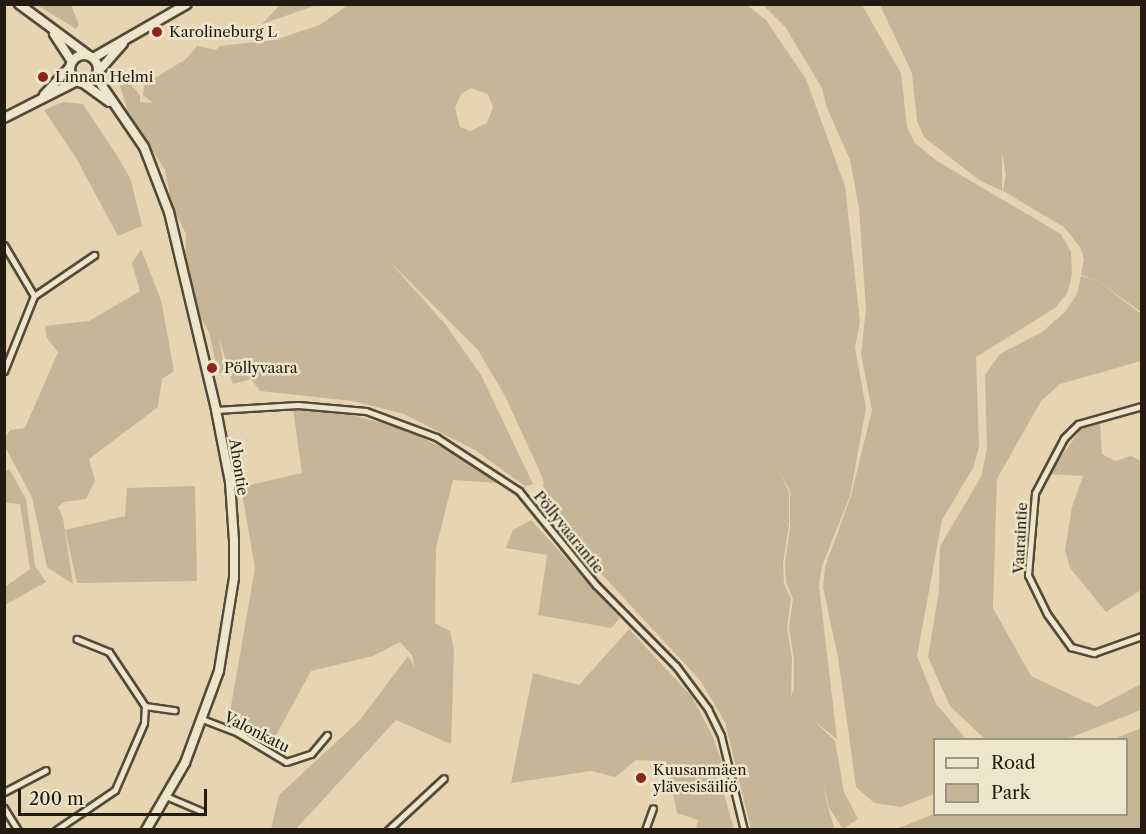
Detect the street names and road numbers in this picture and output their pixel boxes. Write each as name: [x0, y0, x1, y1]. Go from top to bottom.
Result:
street label: Ahontie: [226, 437, 252, 497]
street label: Pöllyvaarantie: [530, 487, 608, 577]
street label: Vaaraintie: [1009, 502, 1031, 574]
street label: Valonkatu: [221, 708, 293, 756]

